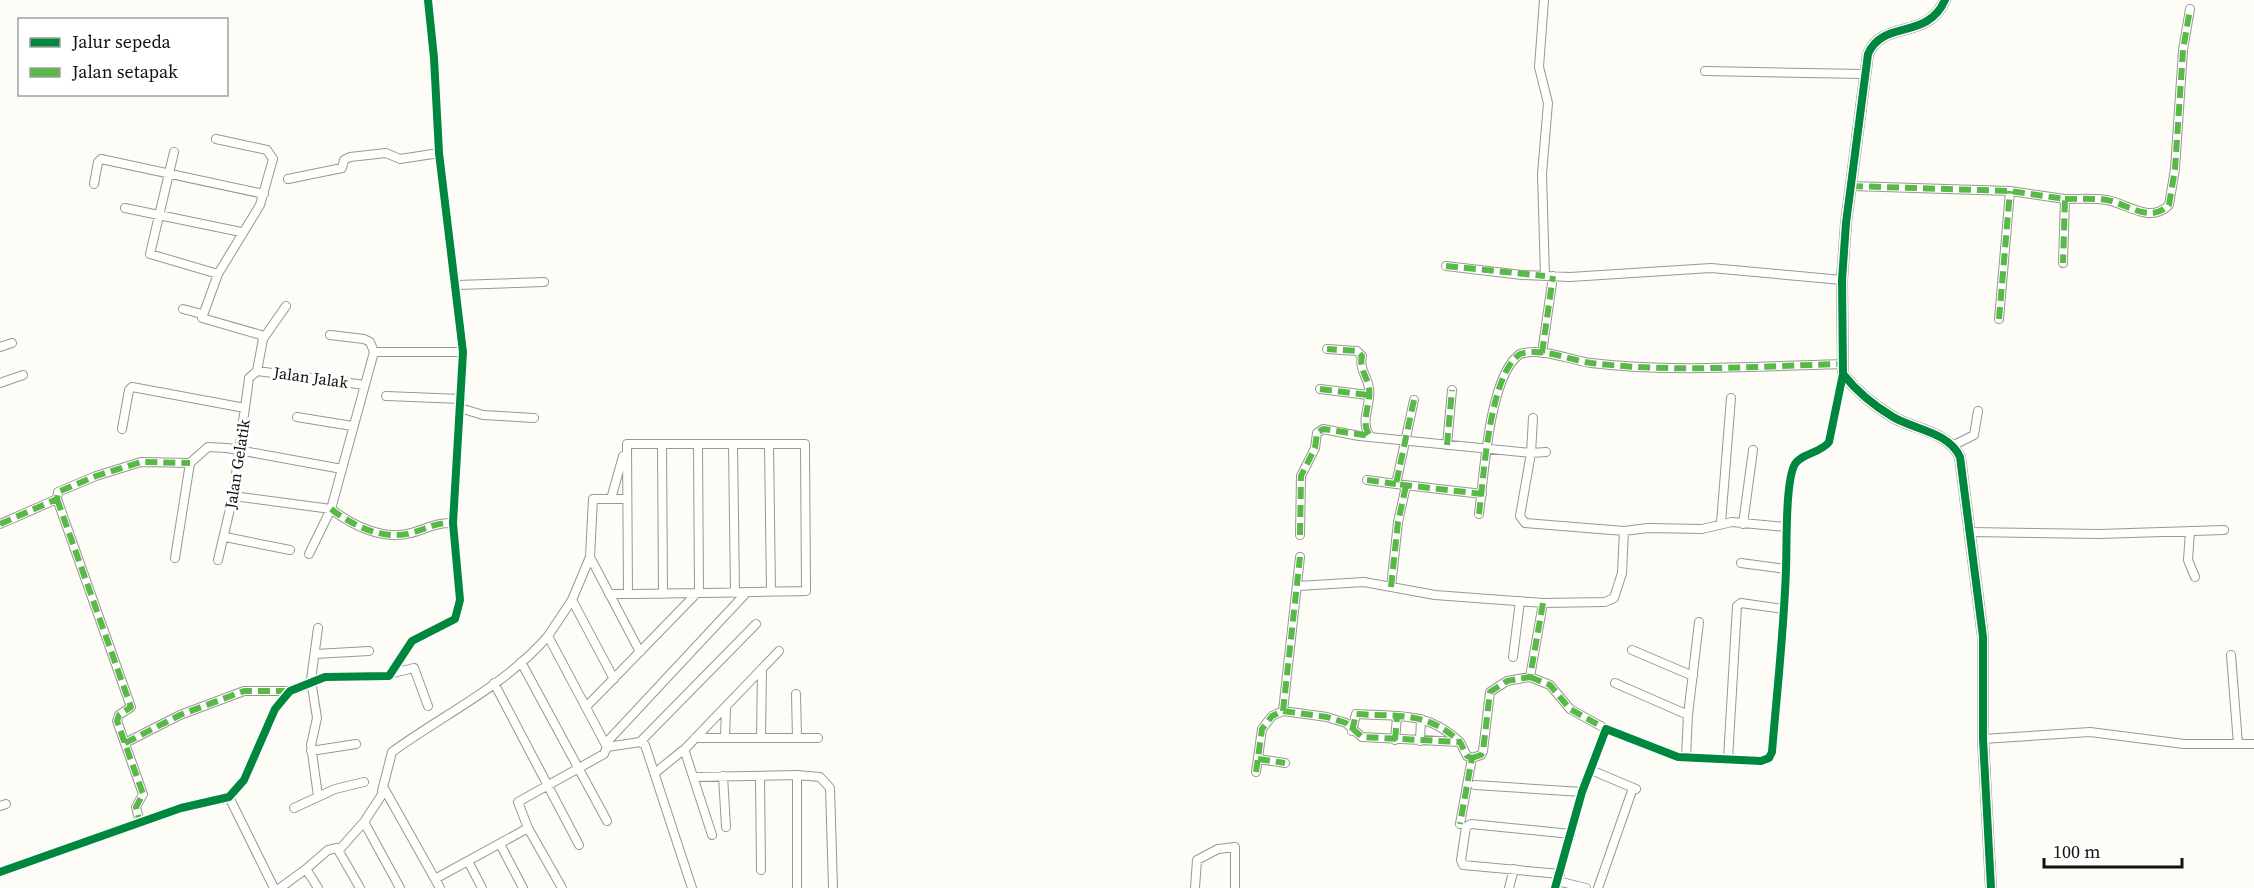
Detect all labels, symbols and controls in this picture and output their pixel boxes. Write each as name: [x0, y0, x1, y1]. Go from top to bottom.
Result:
legend: [18, 18, 228, 96]
text: Jalur sepeda: [71, 29, 171, 54]
text: Jalan setapak: [71, 59, 178, 84]
street label: Jalan Jalak: [271, 361, 350, 393]
street label: Jalan Gelatik: [219, 417, 255, 511]
scale bar: [2044, 831, 2182, 869]
text: 100 m: [2053, 839, 2100, 864]

